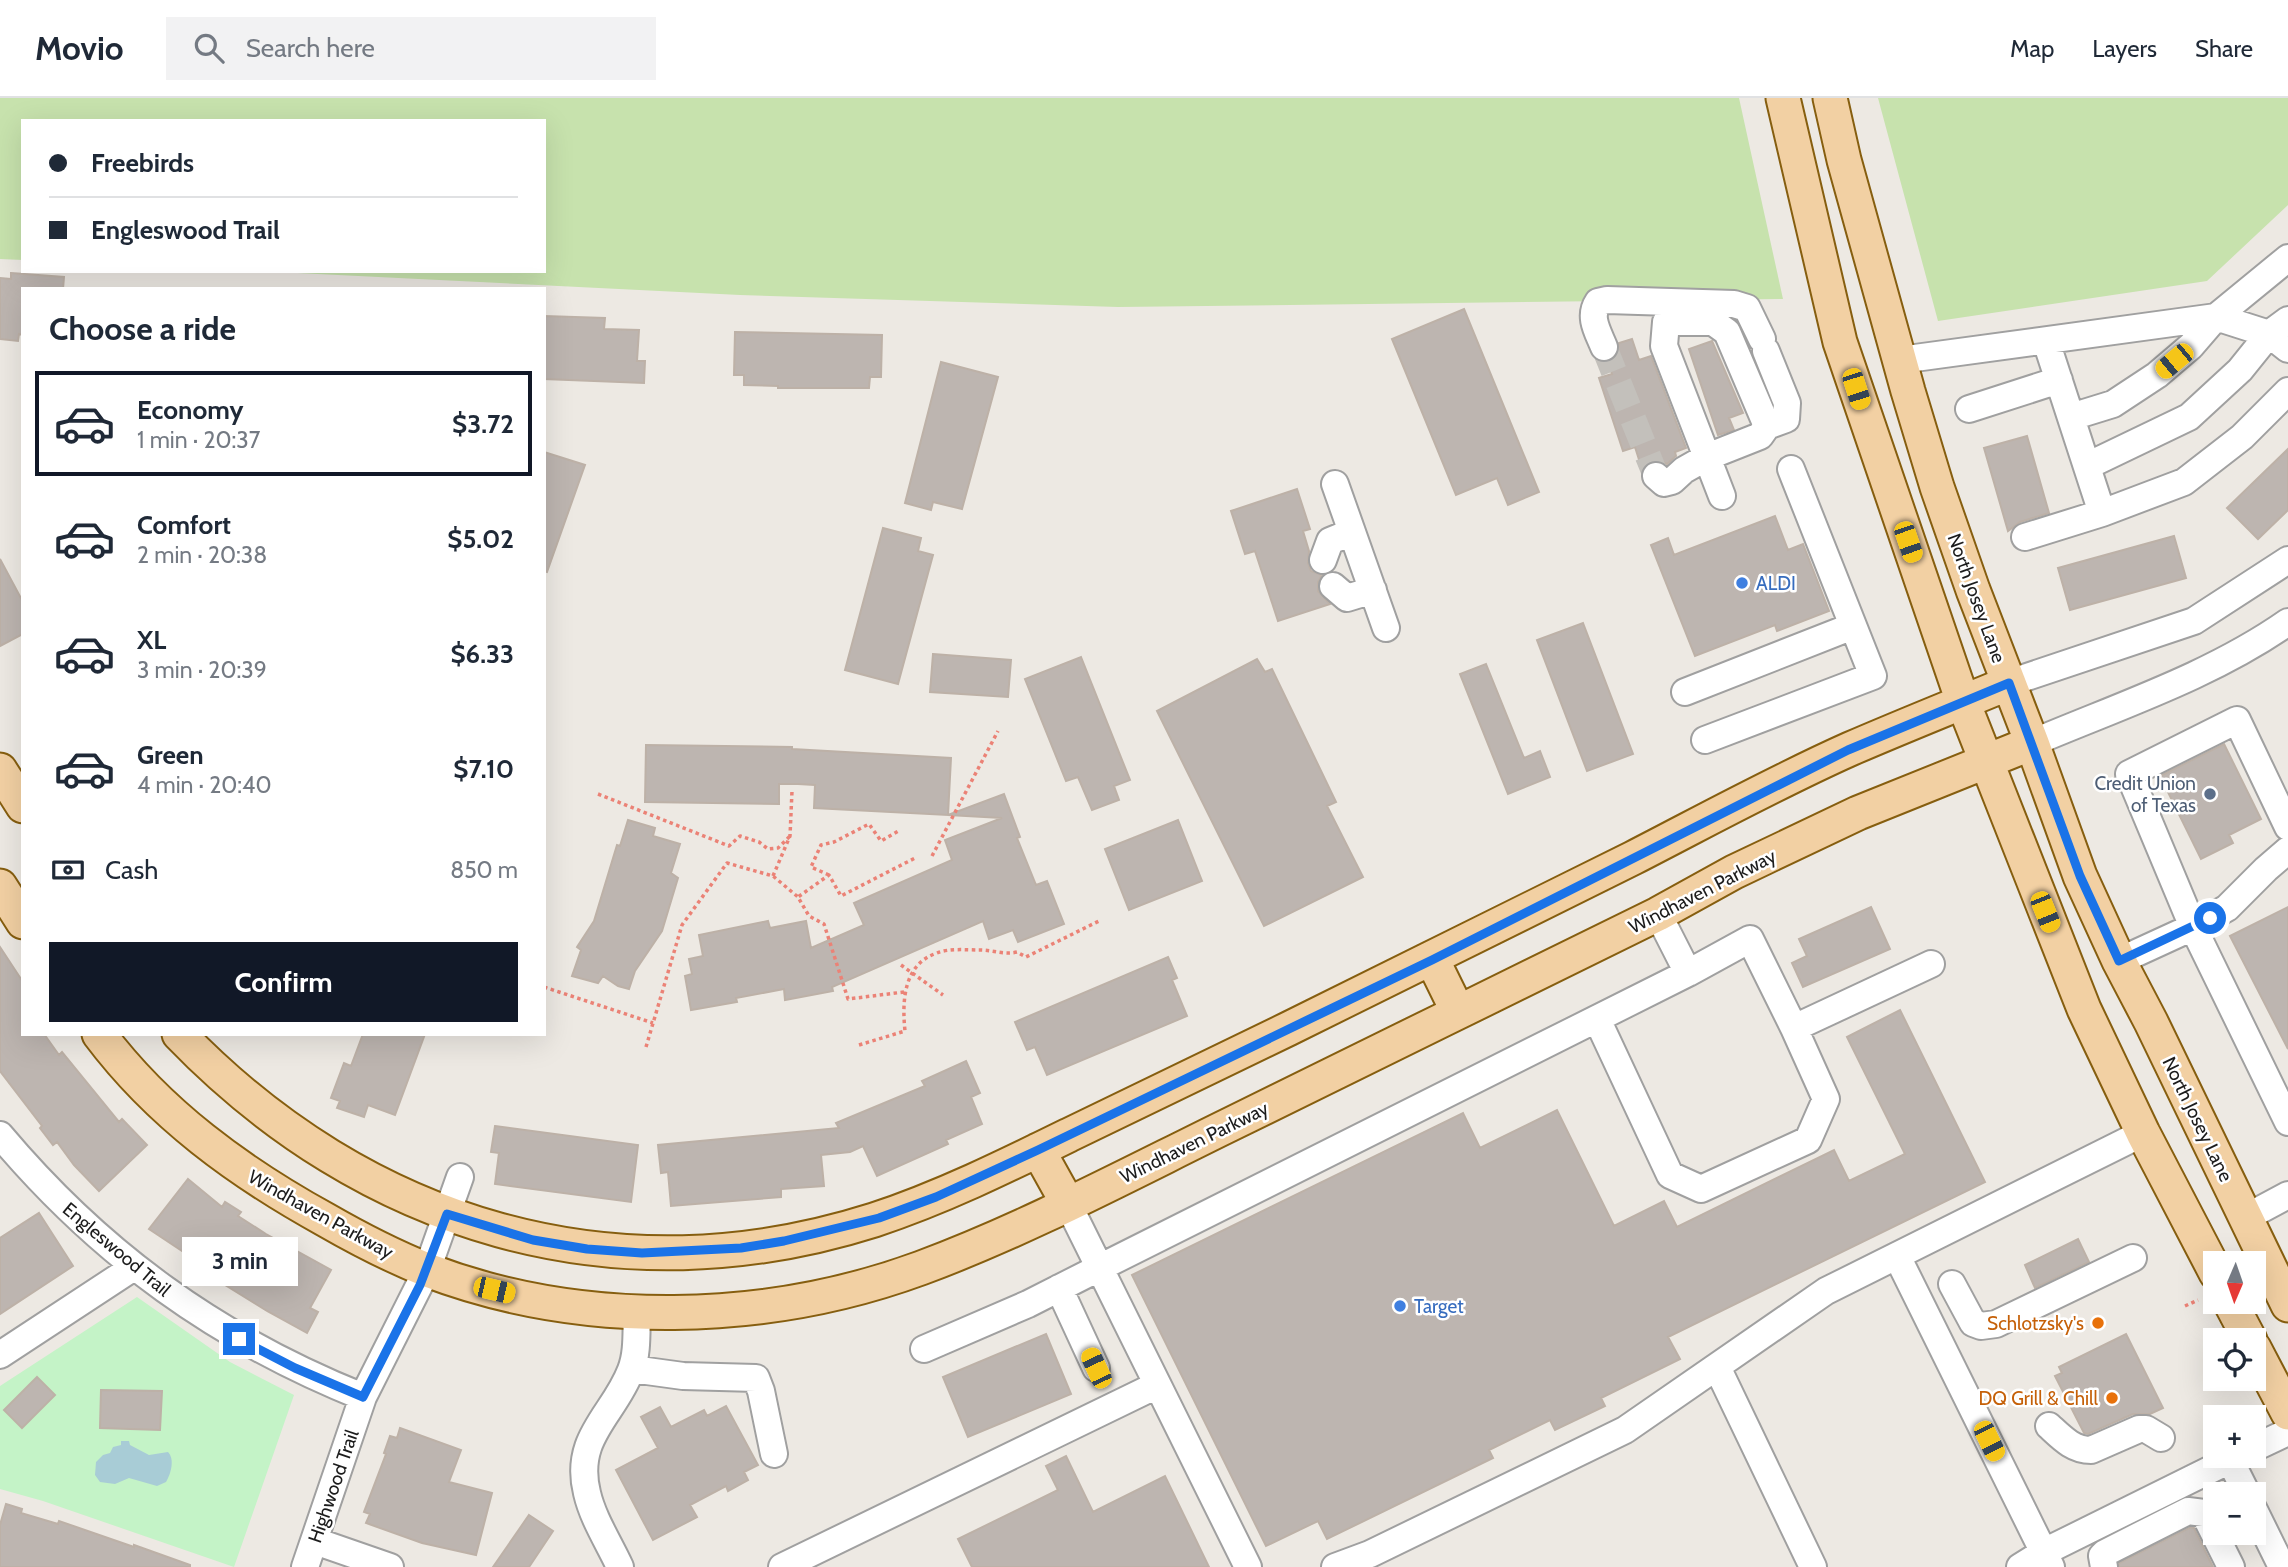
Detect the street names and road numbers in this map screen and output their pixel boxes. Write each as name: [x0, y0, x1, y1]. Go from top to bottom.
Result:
street label: North Josey Lane: [1942, 530, 2011, 666]
street label: Windhaven Parkway: [1625, 844, 1780, 939]
street label: North Josey Lane: [2157, 1053, 2238, 1186]
street label: Windhaven Parkway: [1116, 1096, 1273, 1188]
street label: Windhaven Parkway: [244, 1165, 398, 1264]
street label: Engleswood Trail: [58, 1198, 176, 1302]
street label: Highwood Trail: [303, 1426, 364, 1546]

